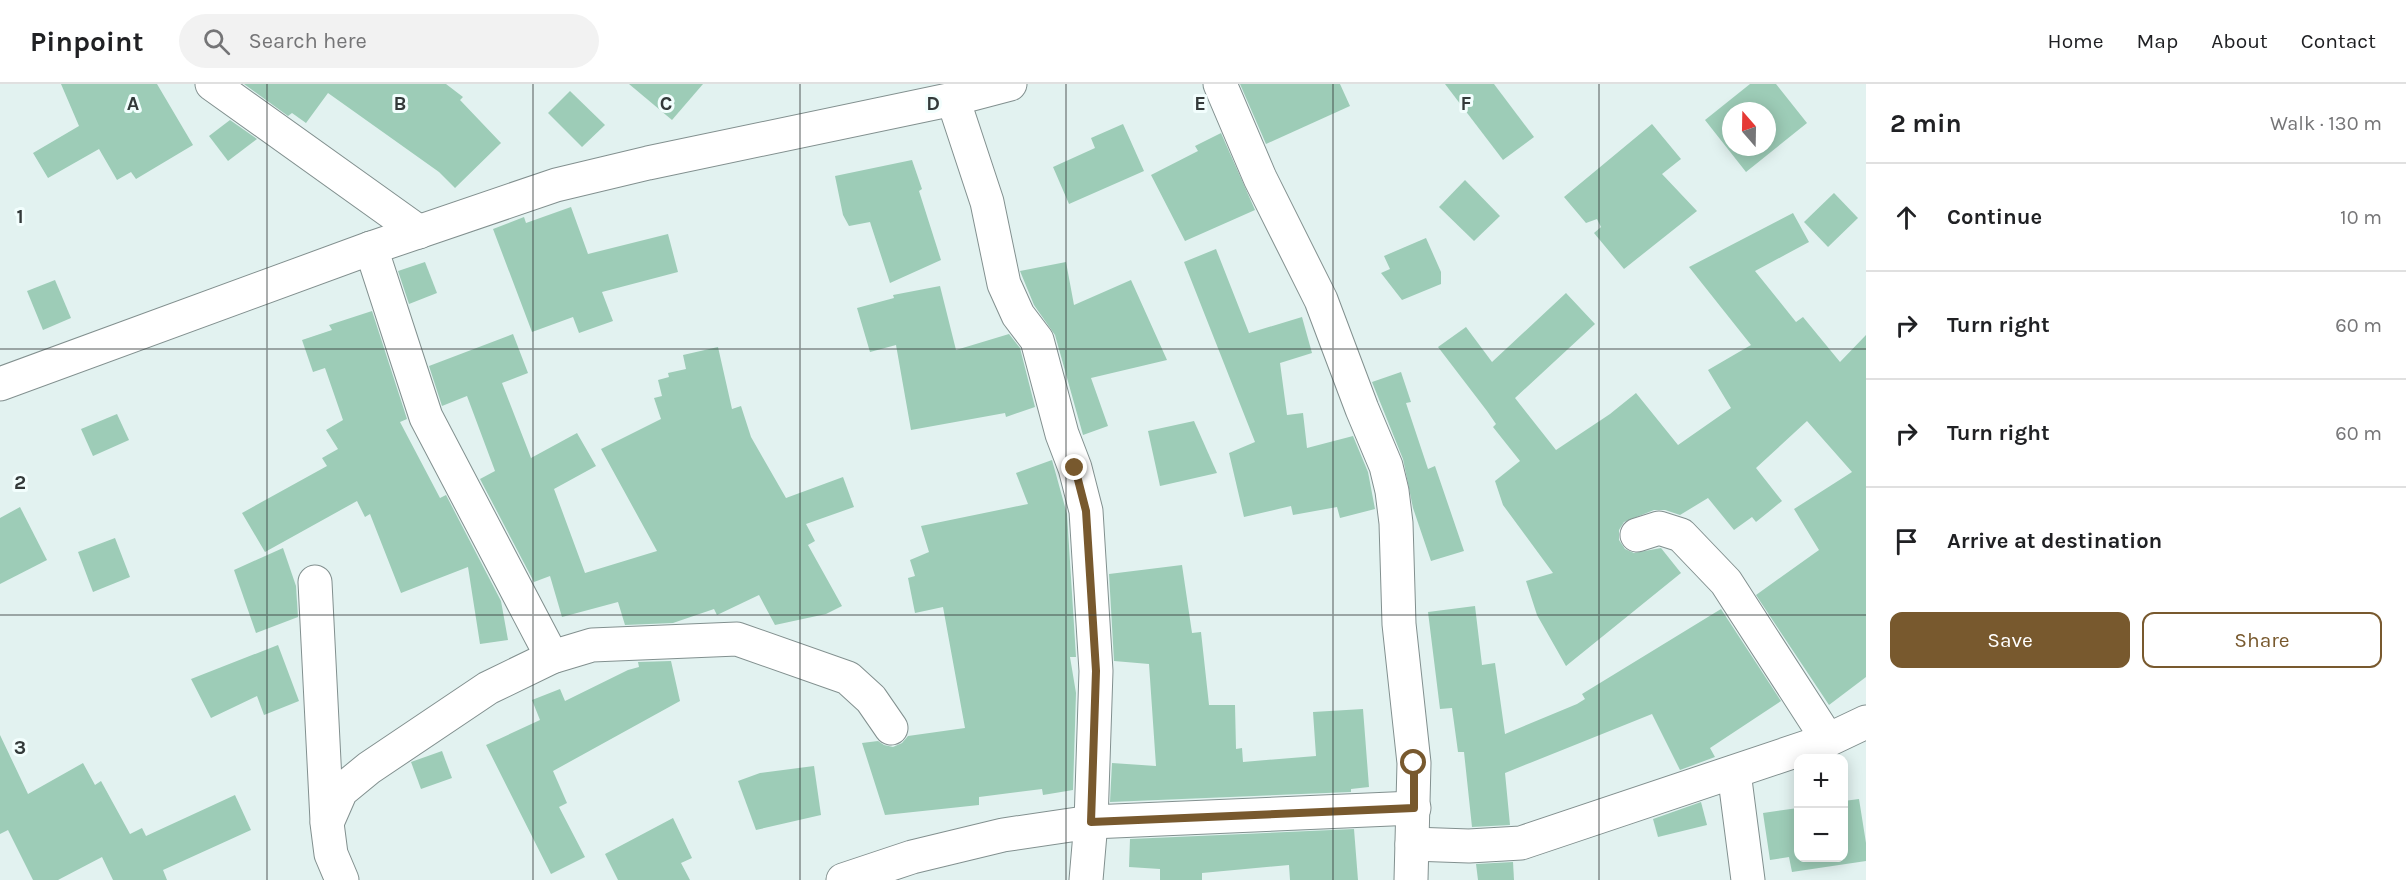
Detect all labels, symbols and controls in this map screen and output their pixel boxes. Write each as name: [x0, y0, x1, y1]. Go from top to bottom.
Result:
search box: [179, 14, 599, 68]
text: Pinpoint: [30, 25, 143, 58]
icon: search: [200, 25, 233, 58]
text: Search here: [248, 28, 367, 54]
text: Home: [2048, 29, 2104, 53]
text: Map: [2137, 29, 2178, 53]
text: About: [2211, 29, 2268, 53]
text: Contact: [2301, 29, 2376, 53]
text: A: [127, 92, 140, 115]
text: B: [394, 92, 406, 115]
text: C: [660, 92, 672, 115]
text: D: [926, 92, 940, 115]
text: E: [1194, 92, 1206, 115]
text: F: [1461, 92, 1472, 115]
north arrow: [1722, 102, 1776, 156]
text: 2 min: [1890, 108, 1962, 139]
text: Walk · 130 m: [2270, 112, 2382, 135]
icon: ahead: [1890, 201, 1923, 234]
text: Continue: [1947, 204, 2042, 230]
text: 1: [16, 205, 24, 228]
text: 10 m: [2340, 206, 2382, 229]
icon: right: [1890, 309, 1923, 342]
text: Turn right: [1947, 312, 2050, 338]
text: 60 m: [2335, 314, 2382, 337]
icon: right: [1890, 417, 1923, 450]
text: Turn right: [1947, 420, 2050, 446]
text: 60 m: [2335, 422, 2382, 445]
route end: [1061, 454, 1087, 480]
text: 2: [14, 471, 26, 494]
icon: arrive: [1890, 525, 1923, 558]
text: Arrive at destination: [1947, 528, 2162, 554]
button: Save: [1890, 612, 2130, 668]
button: Share: [2142, 612, 2382, 668]
text: 3: [14, 736, 26, 759]
route start: [1400, 749, 1426, 775]
map controls: [1794, 754, 1848, 862]
button: +: [1794, 754, 1848, 808]
button: −: [1794, 808, 1848, 862]

